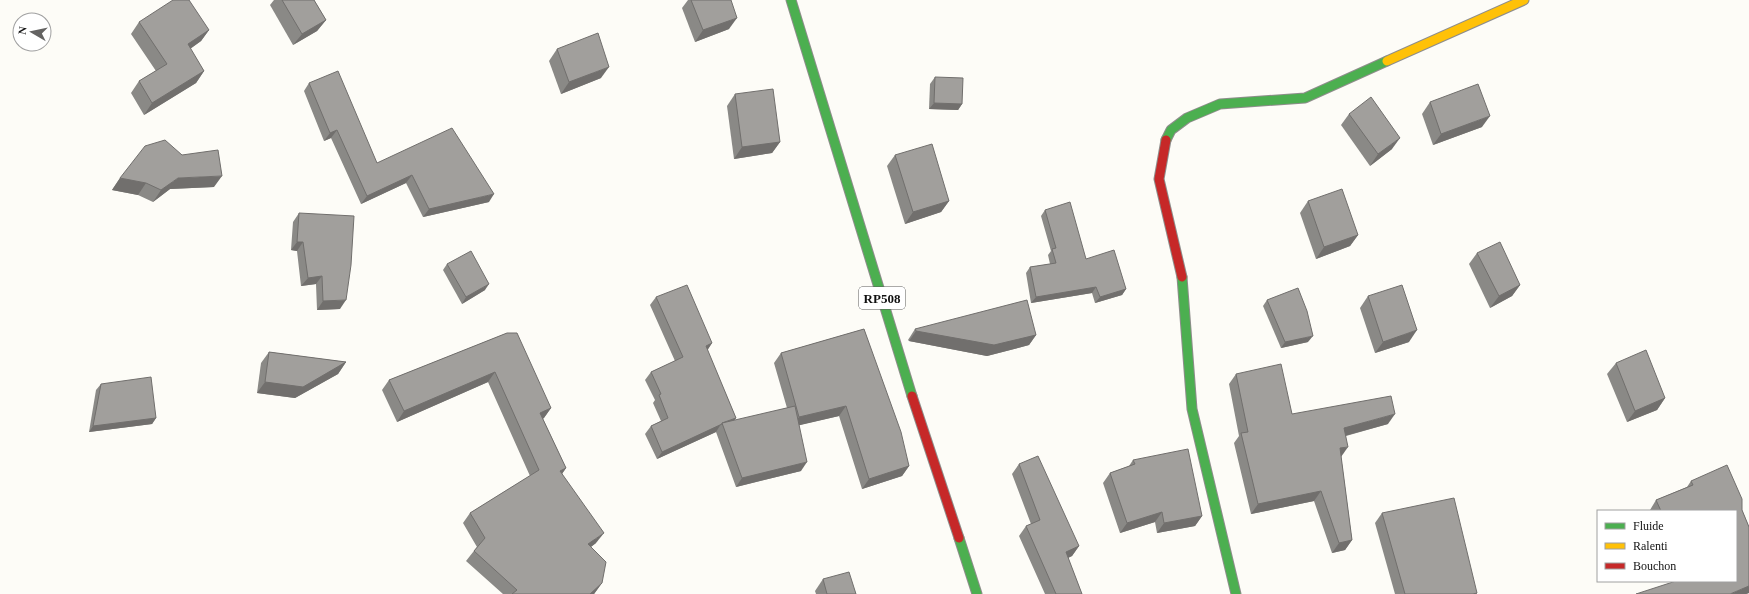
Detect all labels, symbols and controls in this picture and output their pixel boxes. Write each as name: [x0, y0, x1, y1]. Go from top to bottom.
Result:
north arrow: [12, 12, 52, 52]
text: N: [16, 26, 29, 35]
road number: RP508: [859, 287, 905, 309]
legend: [1597, 510, 1737, 582]
text: Fluide: [1633, 519, 1664, 533]
text: Ralenti: [1633, 539, 1668, 553]
text: Bouchon: [1633, 559, 1676, 573]

